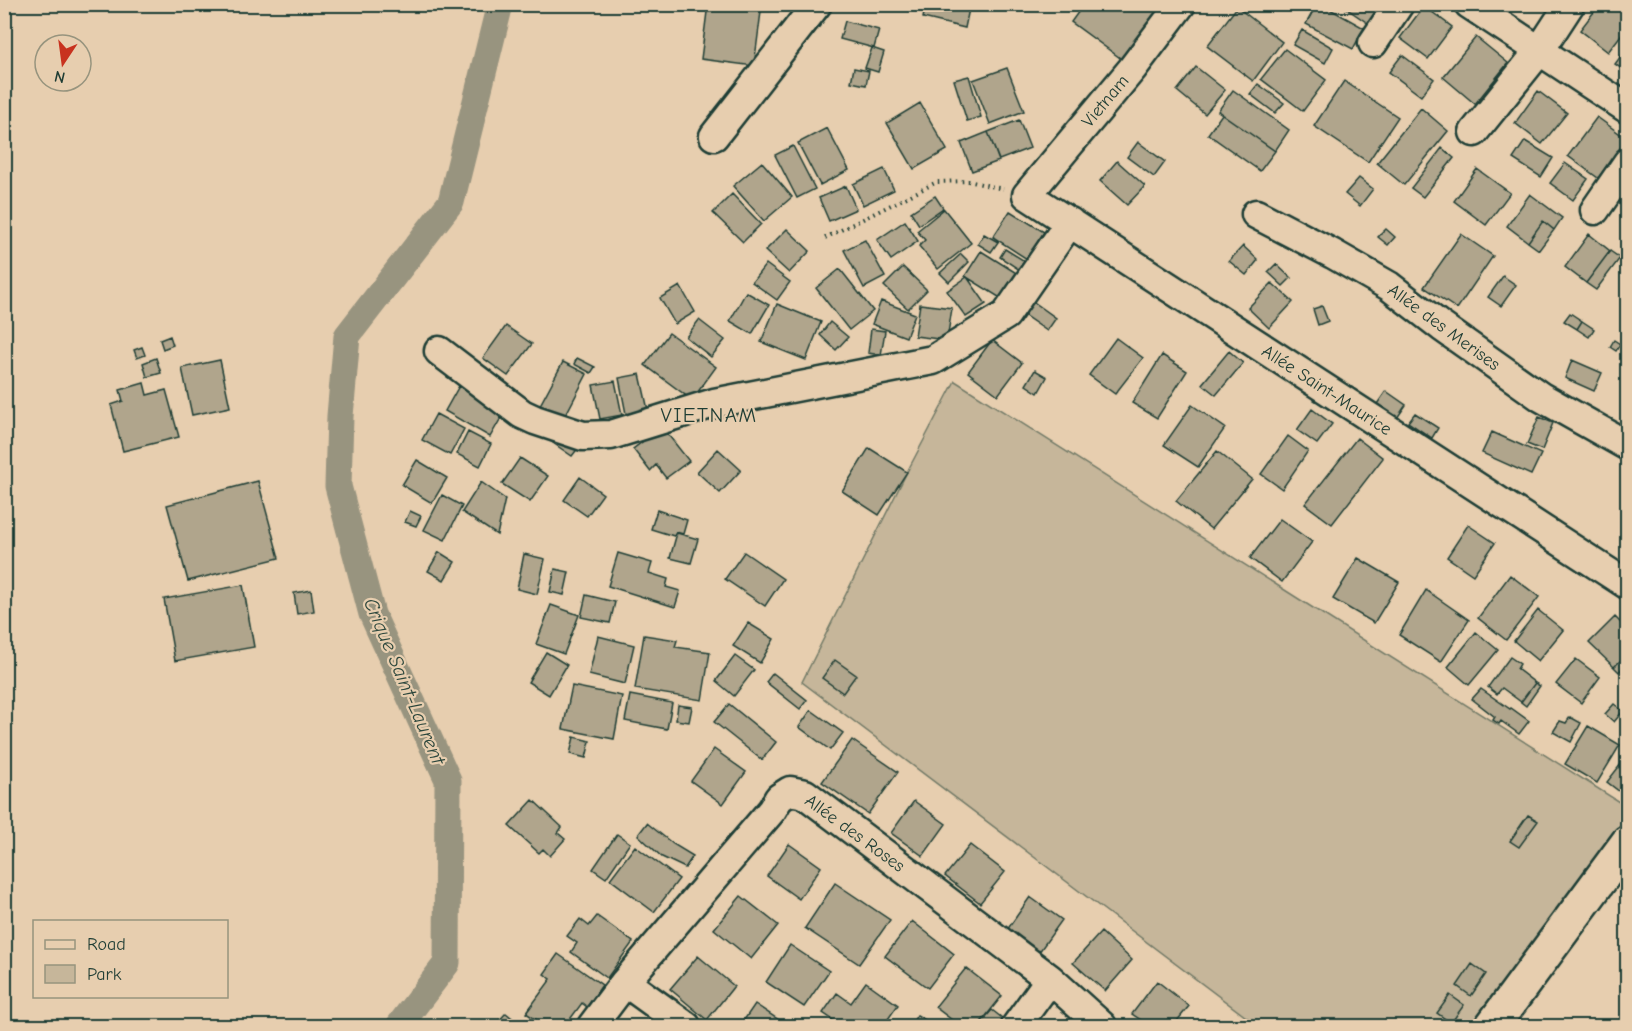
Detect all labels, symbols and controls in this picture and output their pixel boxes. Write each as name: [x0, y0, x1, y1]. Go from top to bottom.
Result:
north arrow: [33, 33, 93, 93]
text: N: [53, 67, 67, 87]
street label: Vietnam: [1077, 71, 1133, 132]
street label: Allée des Merises: [1383, 280, 1504, 375]
street label: Allée Saint-Maurice: [1258, 341, 1396, 440]
district label: VIETNAM: [660, 403, 758, 427]
water label: Crique Saint-Laurent: [359, 594, 451, 770]
street label: Allée des Roses: [801, 790, 909, 877]
legend: [33, 920, 228, 998]
text: Road: [87, 934, 126, 955]
text: Park: [87, 964, 122, 985]

